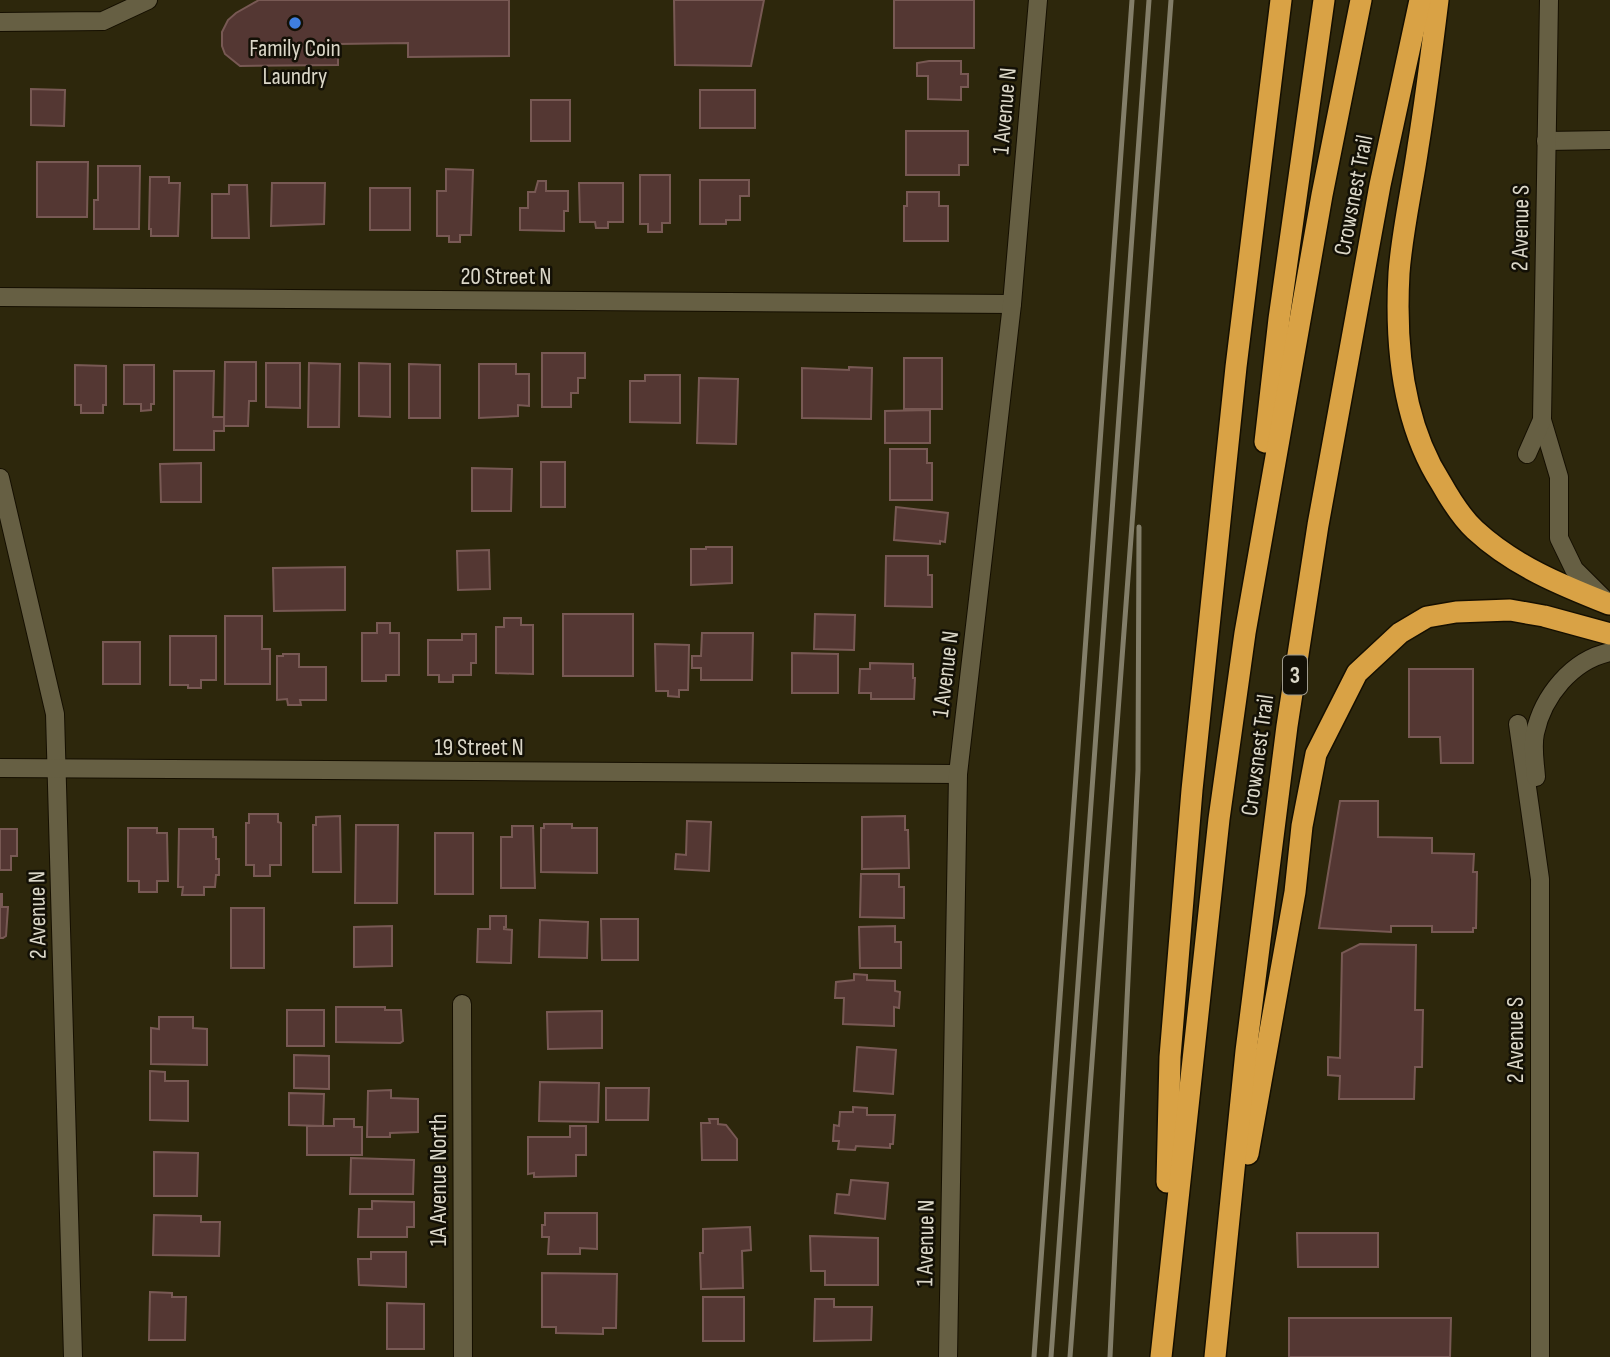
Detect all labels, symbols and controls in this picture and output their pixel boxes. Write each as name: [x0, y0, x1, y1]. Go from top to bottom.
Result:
marker: Family Coin Laundry: [287, 15, 303, 31]
place label: Family Coin Laundry: [249, 34, 341, 91]
street label: 1 Avenue N: [986, 66, 1023, 156]
street label: Crowsnest Trail: [1328, 132, 1379, 258]
street label: 2 Avenue S: [1505, 185, 1536, 271]
street label: 20 Street N: [460, 262, 552, 291]
street label: 1 Avenue N: [926, 629, 965, 719]
road number: 3: [1283, 656, 1307, 694]
street label: Crowsnest Trail: [1235, 692, 1280, 818]
street label: 19 Street N: [434, 733, 524, 762]
street label: 2 Avenue N: [22, 871, 53, 959]
street label: 2 Avenue S: [1501, 997, 1530, 1083]
street label: 1A Avenue North: [424, 1114, 453, 1246]
street label: 1 Avenue N: [910, 1199, 941, 1287]

